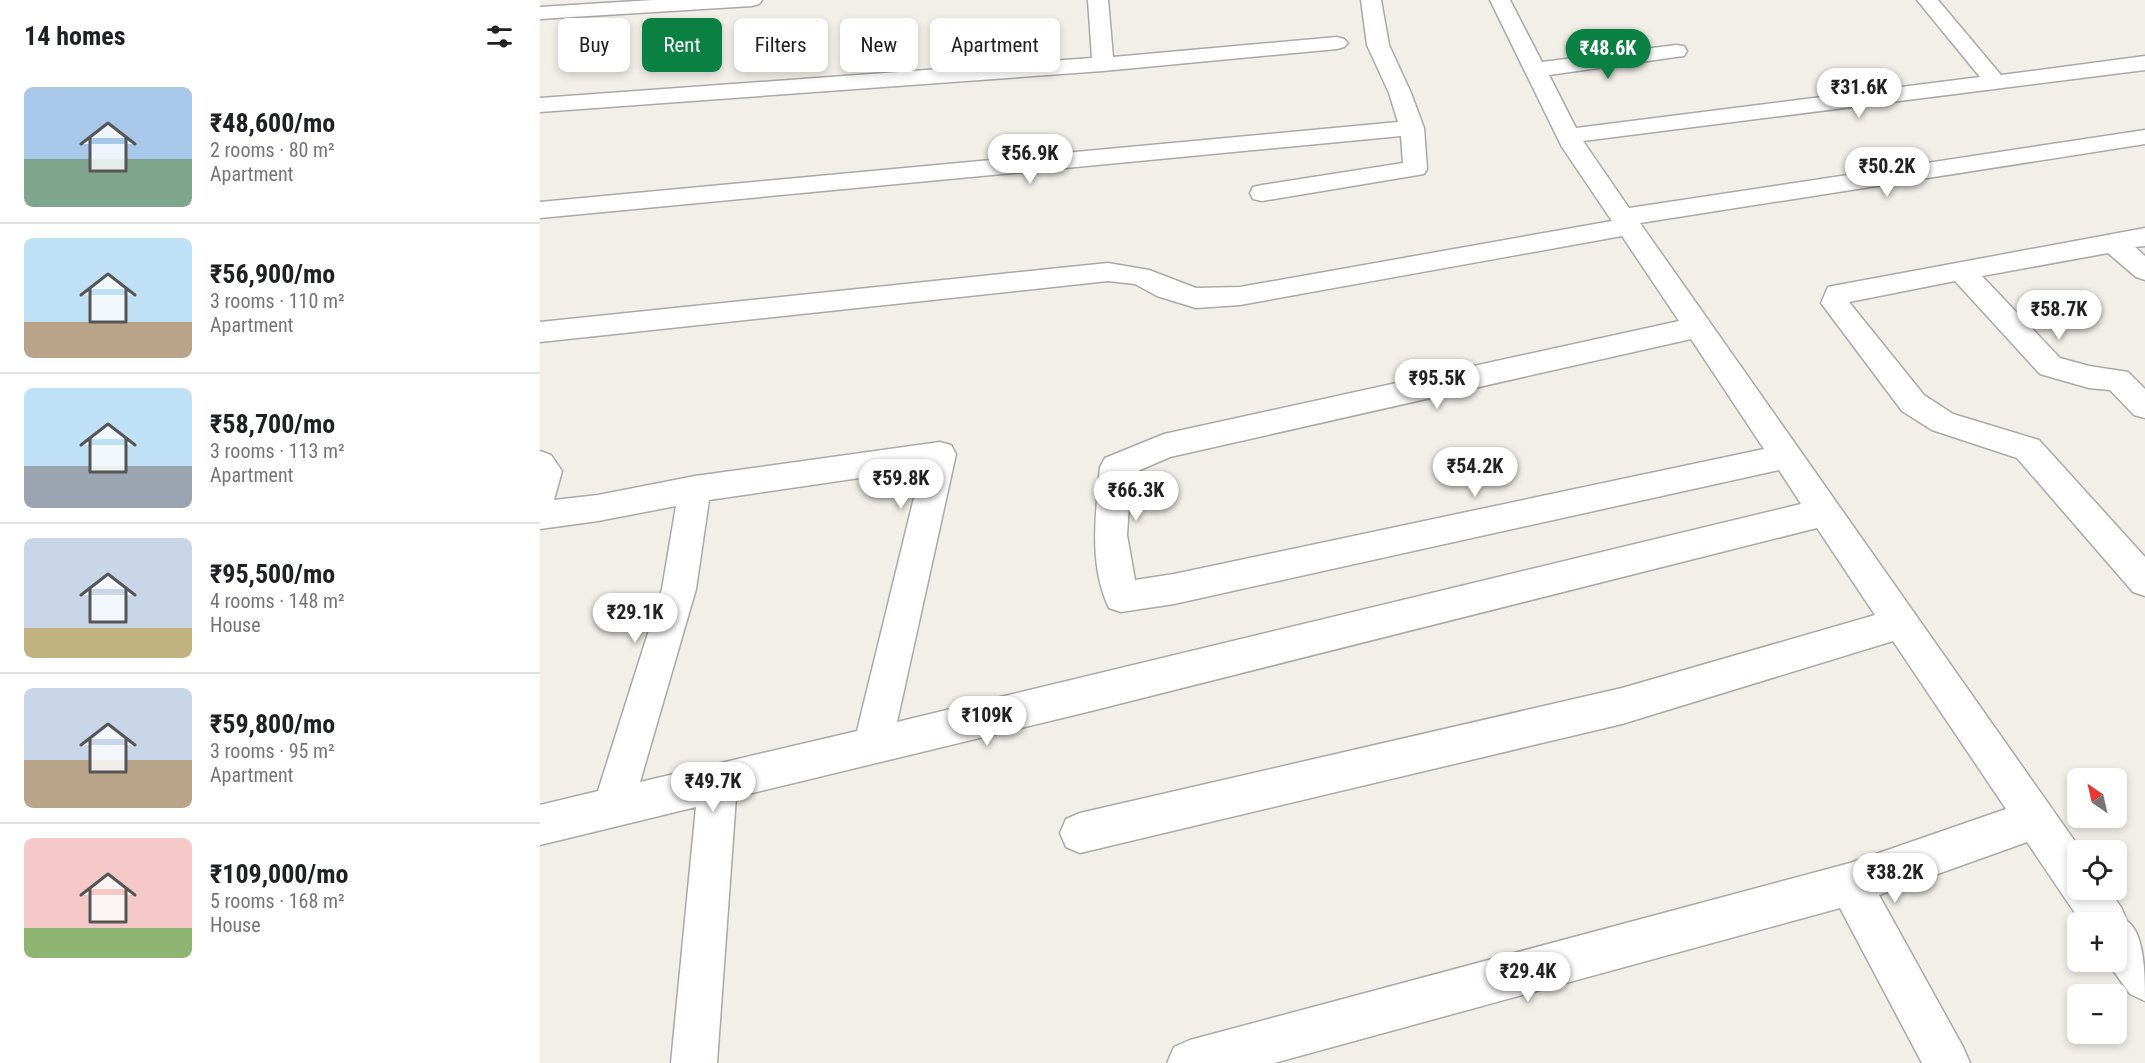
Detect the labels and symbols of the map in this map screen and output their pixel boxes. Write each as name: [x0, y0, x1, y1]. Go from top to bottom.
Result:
pin: ₹48.6K: [1559, 29, 1657, 80]
pin: ₹31.6K: [1810, 68, 1908, 119]
pin: ₹56.9K: [981, 134, 1079, 185]
pin: ₹50.2K: [1838, 147, 1936, 198]
pin: ₹58.7K: [2010, 290, 2108, 341]
pin: ₹95.5K: [1388, 359, 1486, 410]
pin: ₹54.2K: [1426, 447, 1524, 498]
pin: ₹59.8K: [852, 459, 950, 510]
pin: ₹66.3K: [1087, 471, 1185, 522]
pin: ₹29.1K: [586, 593, 684, 644]
pin: ₹109K: [945, 696, 1029, 747]
pin: ₹49.7K: [664, 762, 762, 813]
north arrow: [2067, 768, 2127, 828]
pin: ₹38.2K: [1846, 853, 1944, 904]
pin: ₹29.4K: [1479, 952, 1577, 1003]

